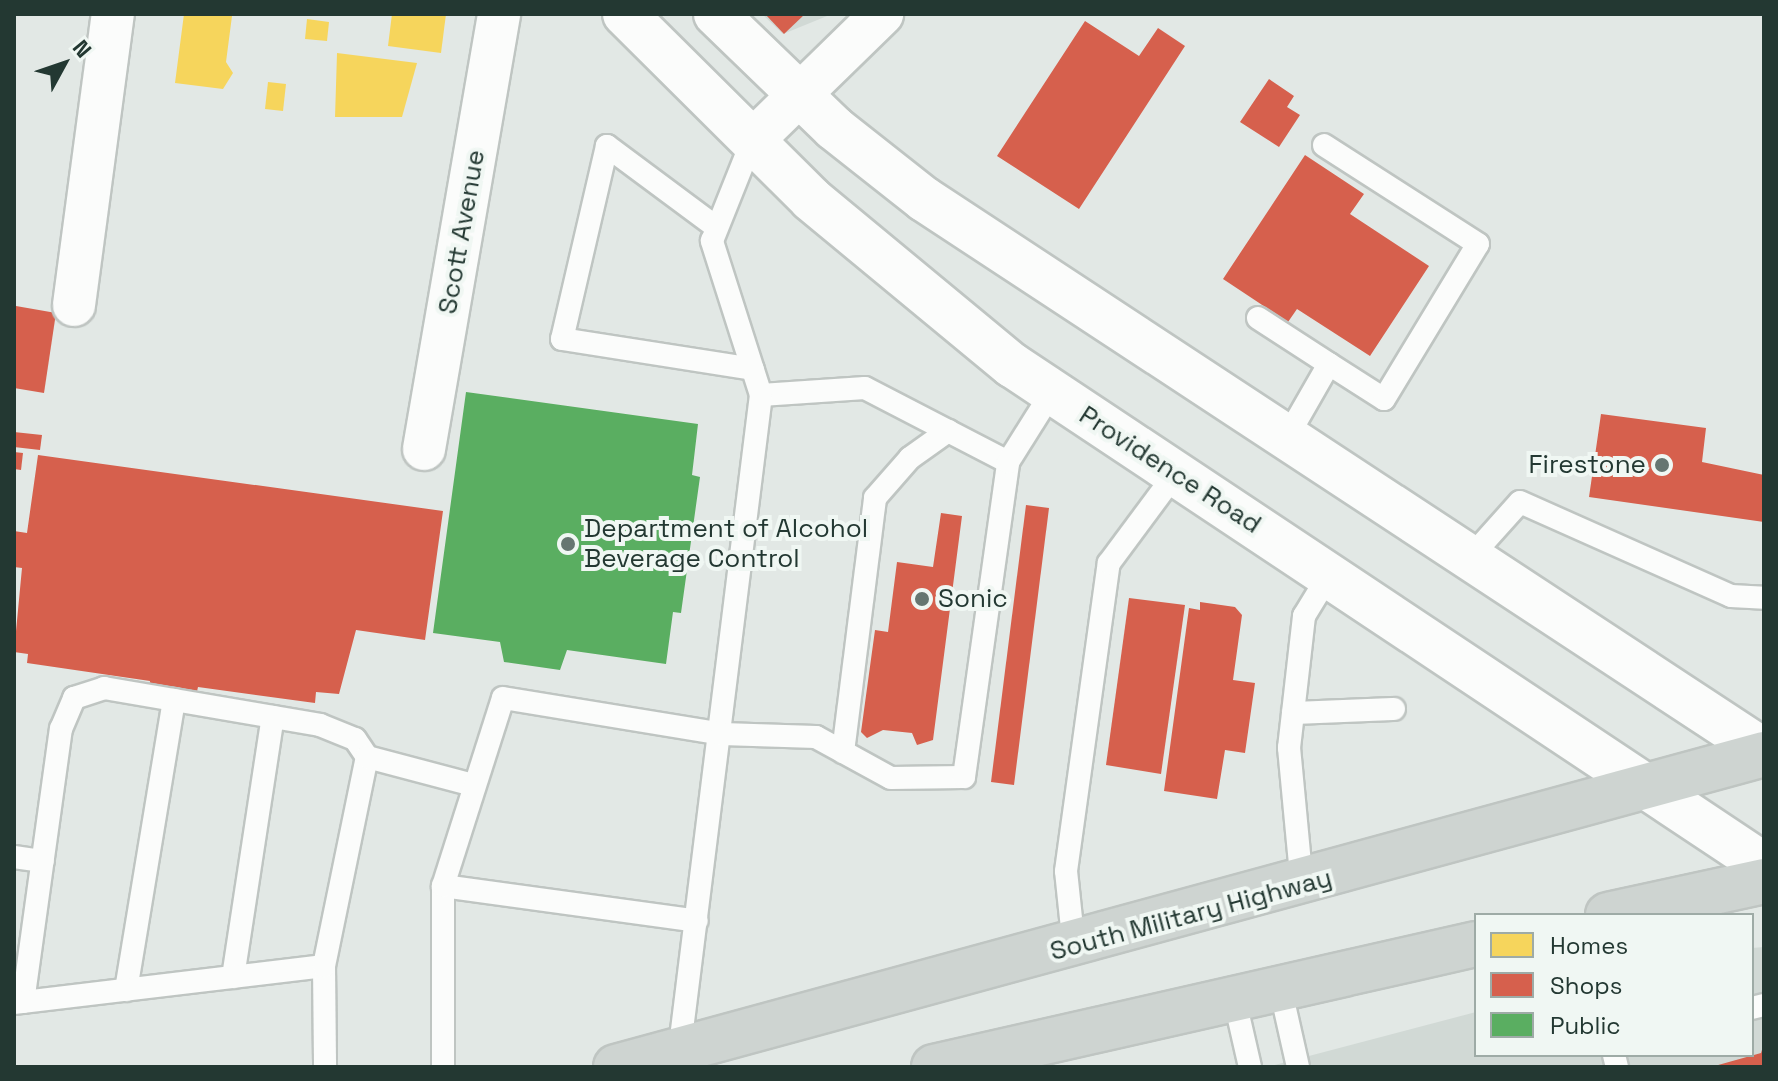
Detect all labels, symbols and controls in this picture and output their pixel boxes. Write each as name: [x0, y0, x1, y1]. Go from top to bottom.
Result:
north arrow: [24, 24, 104, 104]
text: N: [67, 34, 98, 63]
street label: Scott Avenue: [432, 147, 492, 317]
street label: Providence Road: [1073, 400, 1267, 540]
place label: Firestone: [1529, 449, 1646, 481]
marker: Firestone: [1653, 456, 1671, 474]
place label: Department of Alcohol Beverage Control: [584, 513, 869, 574]
marker: Department of Alcohol Beverage Control: [559, 535, 577, 553]
place label: Sonic: [938, 583, 1008, 615]
marker: Sonic: [913, 590, 931, 608]
street label: South Military Highway: [1047, 862, 1335, 968]
legend: [1474, 913, 1754, 1057]
text: Homes: [1550, 930, 1628, 961]
text: Shops: [1550, 970, 1622, 1001]
text: Public: [1550, 1010, 1621, 1041]

